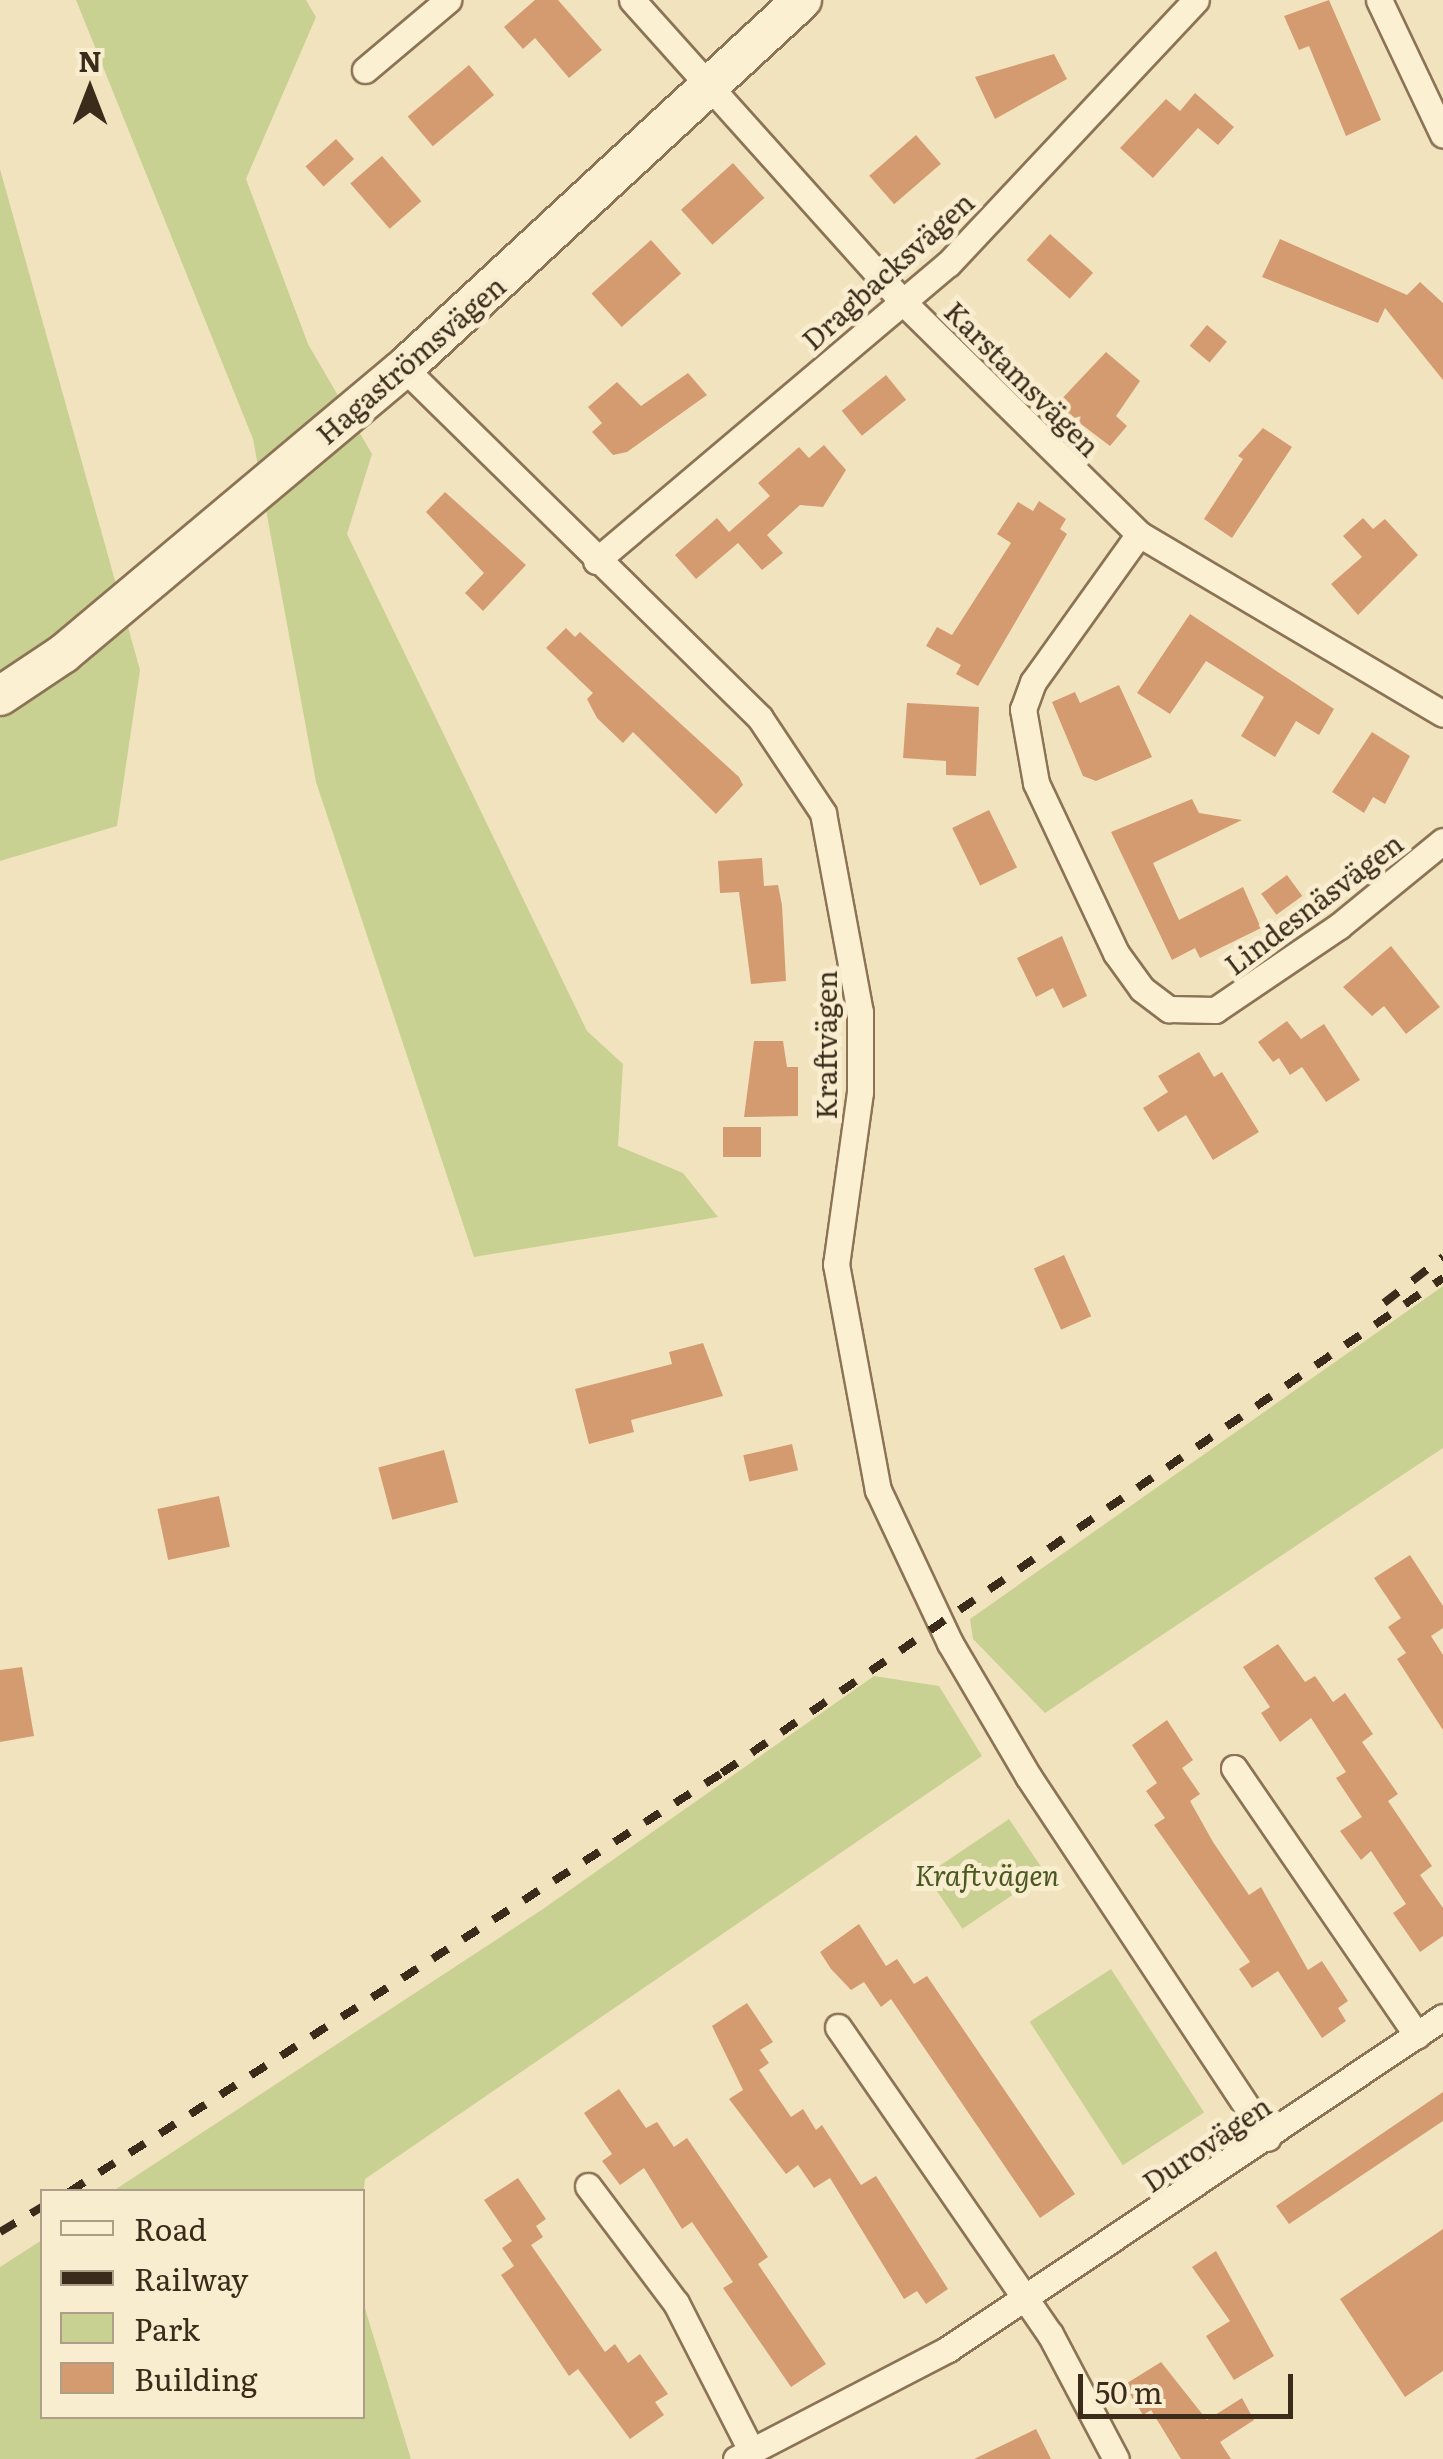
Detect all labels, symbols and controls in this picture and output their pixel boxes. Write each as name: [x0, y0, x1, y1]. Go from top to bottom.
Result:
text: N: [78, 39, 102, 81]
north arrow: [40, 40, 140, 140]
street label: Dragbacksvägen: [794, 184, 980, 356]
street label: Hagaströmsvägen: [309, 268, 511, 450]
street label: Karstamsvägen: [939, 294, 1107, 462]
street label: Lindesnäsvägen: [1217, 825, 1409, 981]
street label: Kraftvägen: [808, 970, 842, 1120]
park label: Kraftvägen: [915, 1857, 1059, 1891]
street label: Durovägen: [1136, 2088, 1276, 2198]
legend: [40, 2189, 365, 2419]
text: Road: [134, 2206, 207, 2250]
text: Railway: [134, 2256, 248, 2300]
text: Park: [134, 2306, 200, 2350]
scale bar: [1083, 2354, 1298, 2416]
text: Building: [134, 2356, 258, 2400]
text: 50 m: [1095, 2369, 1163, 2413]

